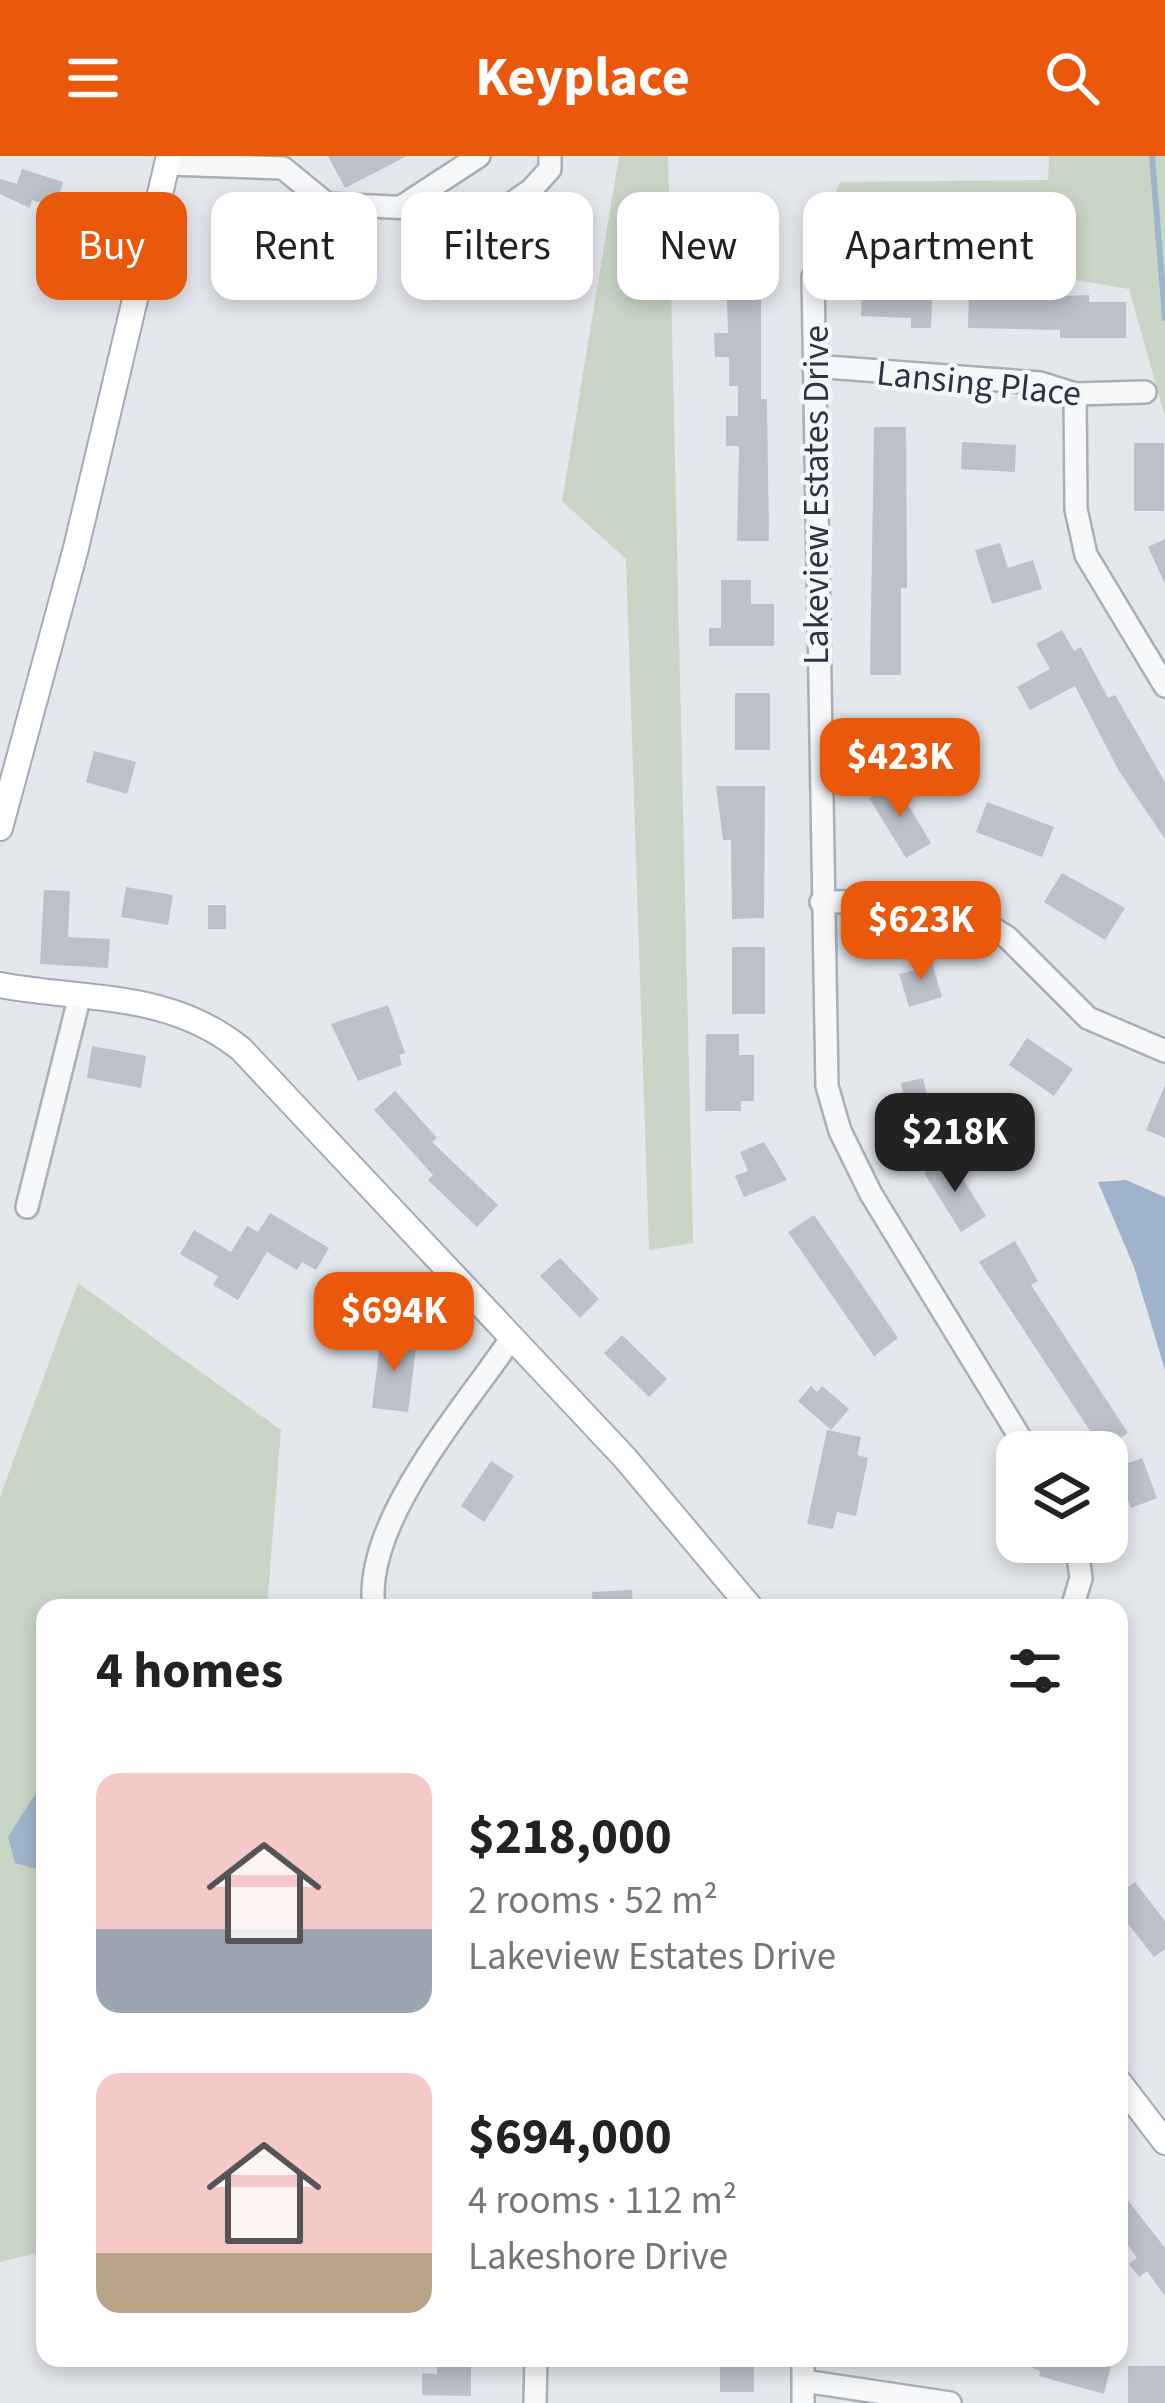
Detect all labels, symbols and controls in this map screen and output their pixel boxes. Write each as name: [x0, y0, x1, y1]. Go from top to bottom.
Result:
text: Keyplace: [475, 40, 690, 117]
icon: menu: [60, 45, 126, 111]
icon: search: [1039, 45, 1105, 111]
chip: Buy: [36, 192, 187, 300]
chip: Rent: [211, 192, 377, 300]
chip: Filters: [401, 192, 593, 300]
chip: New: [617, 192, 779, 300]
chip: Apartment: [803, 192, 1076, 300]
street label: Lakeview Estates Drive: [791, 325, 842, 665]
street label: Lansing Place: [874, 347, 1084, 420]
pin: $423K: [816, 718, 984, 820]
text: $423K: [847, 729, 953, 785]
pin: $623K: [837, 881, 1005, 983]
text: $623K: [868, 892, 974, 948]
pin: $218K: [871, 1093, 1039, 1195]
text: $218K: [902, 1104, 1008, 1160]
pin: $694K: [310, 1272, 478, 1374]
text: $694K: [341, 1283, 447, 1339]
map controls: [996, 1431, 1128, 1563]
button: layers: [996, 1431, 1128, 1563]
text: 4 homes: [96, 1635, 283, 1707]
icon: filters: [1002, 1638, 1068, 1704]
text: $218,000: [468, 1801, 672, 1873]
icon: home: [192, 1821, 336, 1965]
text: 2 rooms · 52 m²: [468, 1873, 718, 1929]
text: Lakeview Estates Drive: [468, 1929, 836, 1985]
text: $694,000: [468, 2101, 672, 2173]
icon: home: [192, 2121, 336, 2265]
text: 4 rooms · 112 m²: [468, 2173, 737, 2229]
text: Lakeshore Drive: [468, 2229, 728, 2285]

